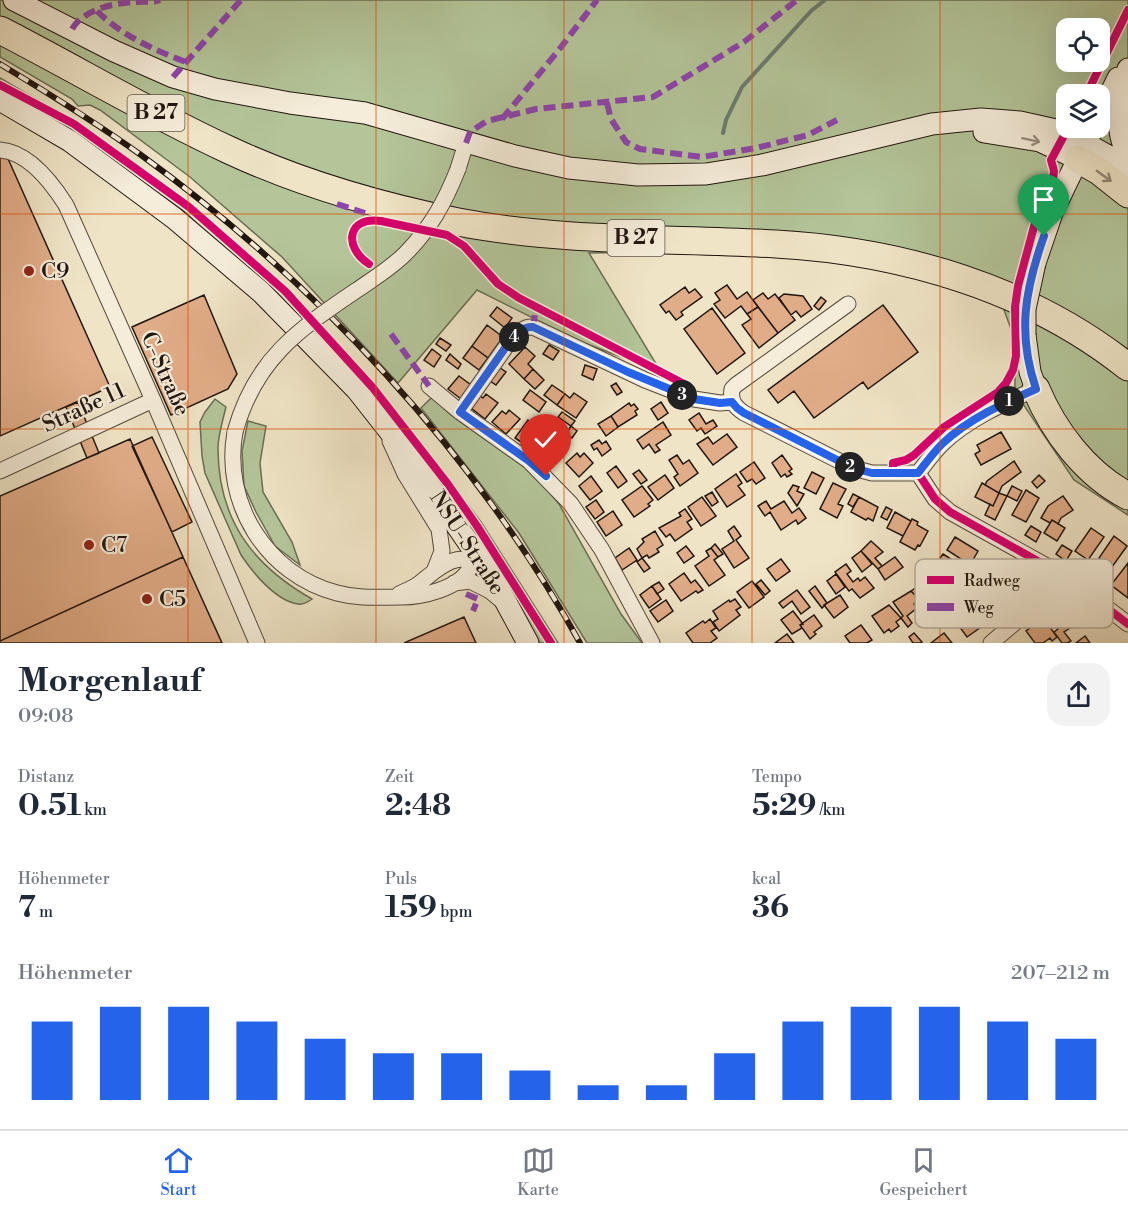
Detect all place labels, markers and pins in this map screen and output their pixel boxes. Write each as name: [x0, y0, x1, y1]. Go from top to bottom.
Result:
pin: [1018, 174, 1069, 236]
place label: C9: [41, 258, 69, 285]
marker: C9: [22, 264, 36, 278]
pin: 4: [499, 322, 529, 352]
pin: 3: [667, 380, 697, 410]
pin: 1: [994, 386, 1024, 416]
pin: [520, 414, 571, 476]
pin: 2: [835, 452, 865, 482]
place label: C7: [101, 532, 127, 559]
marker: C7: [82, 538, 96, 552]
place label: C5: [159, 586, 186, 613]
marker: C5: [140, 592, 154, 606]

